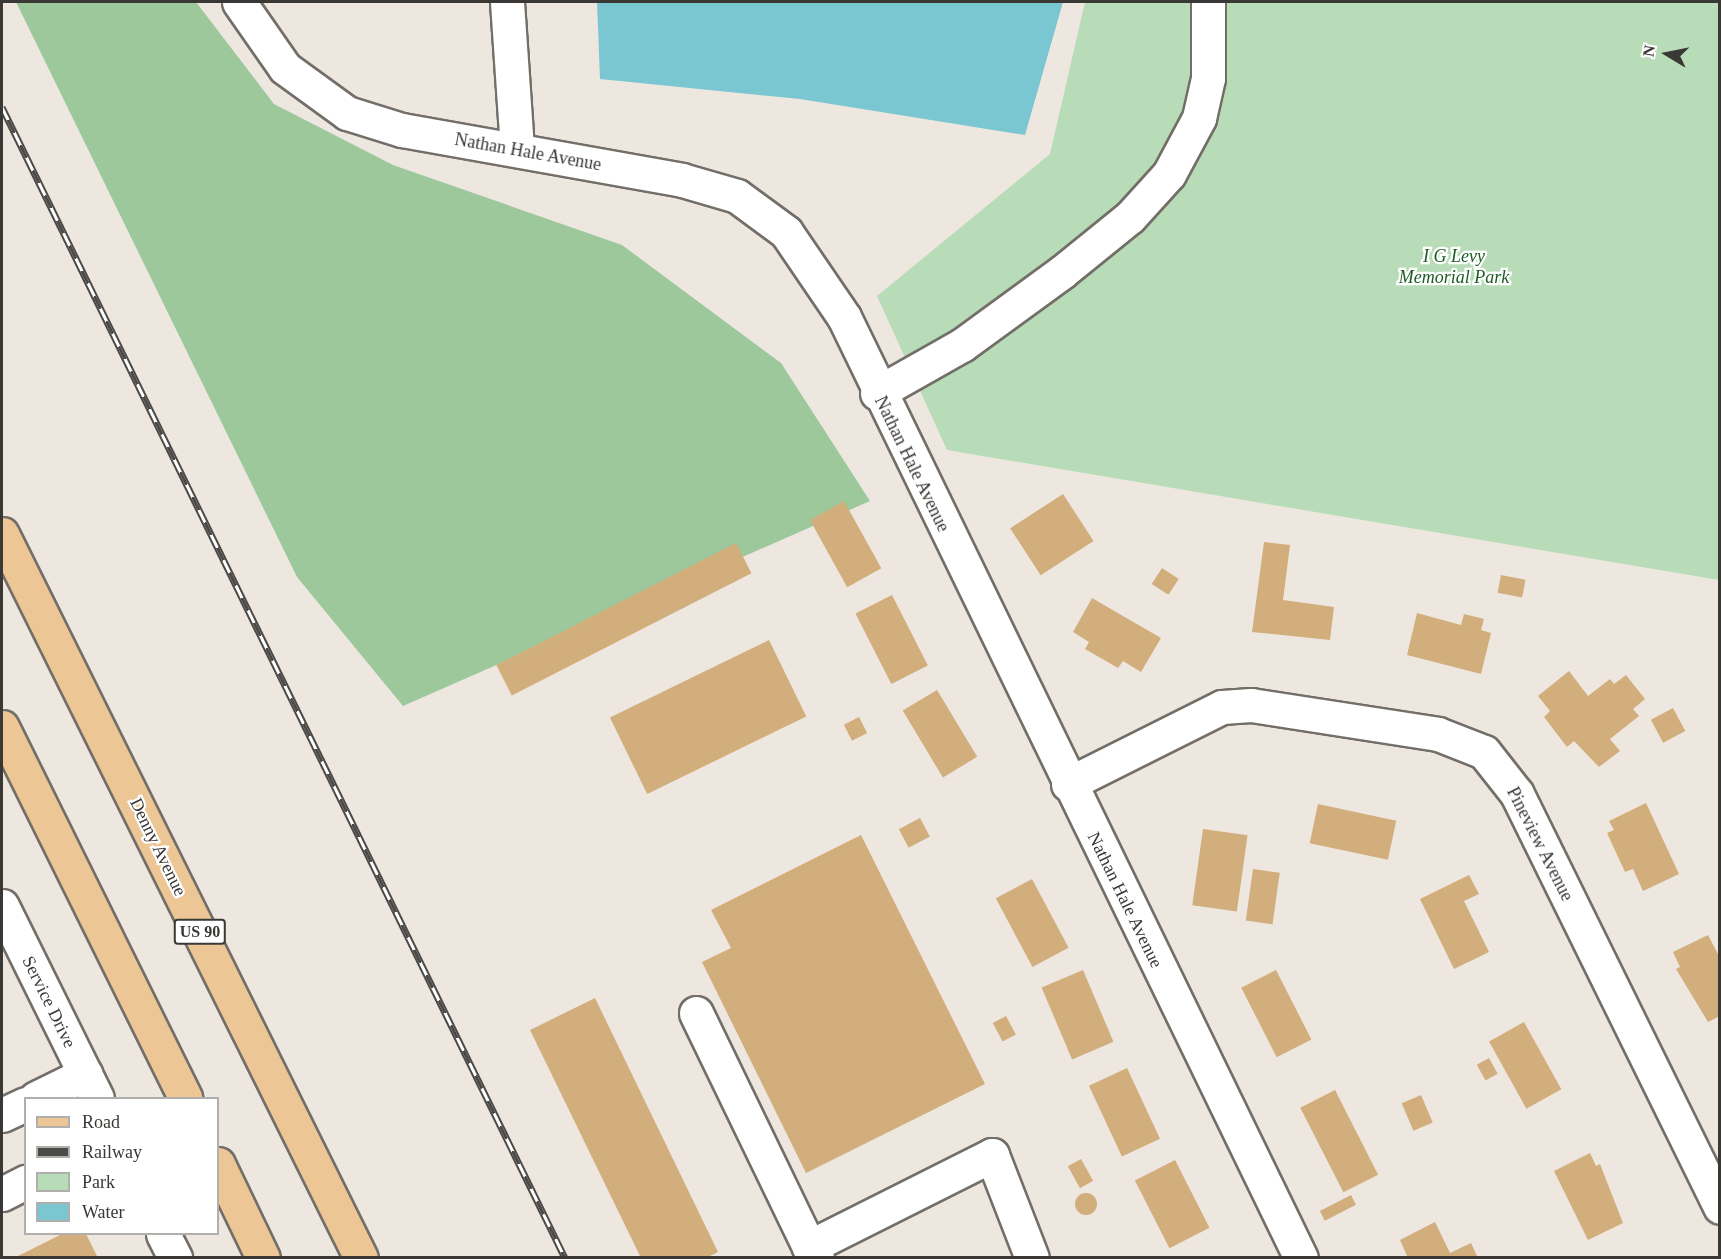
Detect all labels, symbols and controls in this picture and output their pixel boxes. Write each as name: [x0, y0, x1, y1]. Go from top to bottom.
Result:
north arrow: [1637, 24, 1697, 84]
text: N: [1639, 44, 1658, 58]
street label: Nathan Hale Avenue: [452, 128, 604, 176]
park label: I G Levy Memorial Park: [1399, 246, 1509, 288]
street label: Nathan Hale Avenue: [870, 392, 954, 536]
street label: Pineview Avenue: [1502, 783, 1578, 905]
street label: Denny Avenue: [125, 794, 191, 900]
street label: Nathan Hale Avenue: [1083, 828, 1167, 972]
road number: US 90: [173, 919, 227, 945]
street label: Service Drive: [17, 953, 81, 1051]
legend: [24, 1097, 219, 1235]
text: Road: [82, 1112, 120, 1132]
text: Railway: [82, 1142, 142, 1162]
text: Park: [82, 1172, 115, 1192]
text: Water: [82, 1202, 125, 1222]

